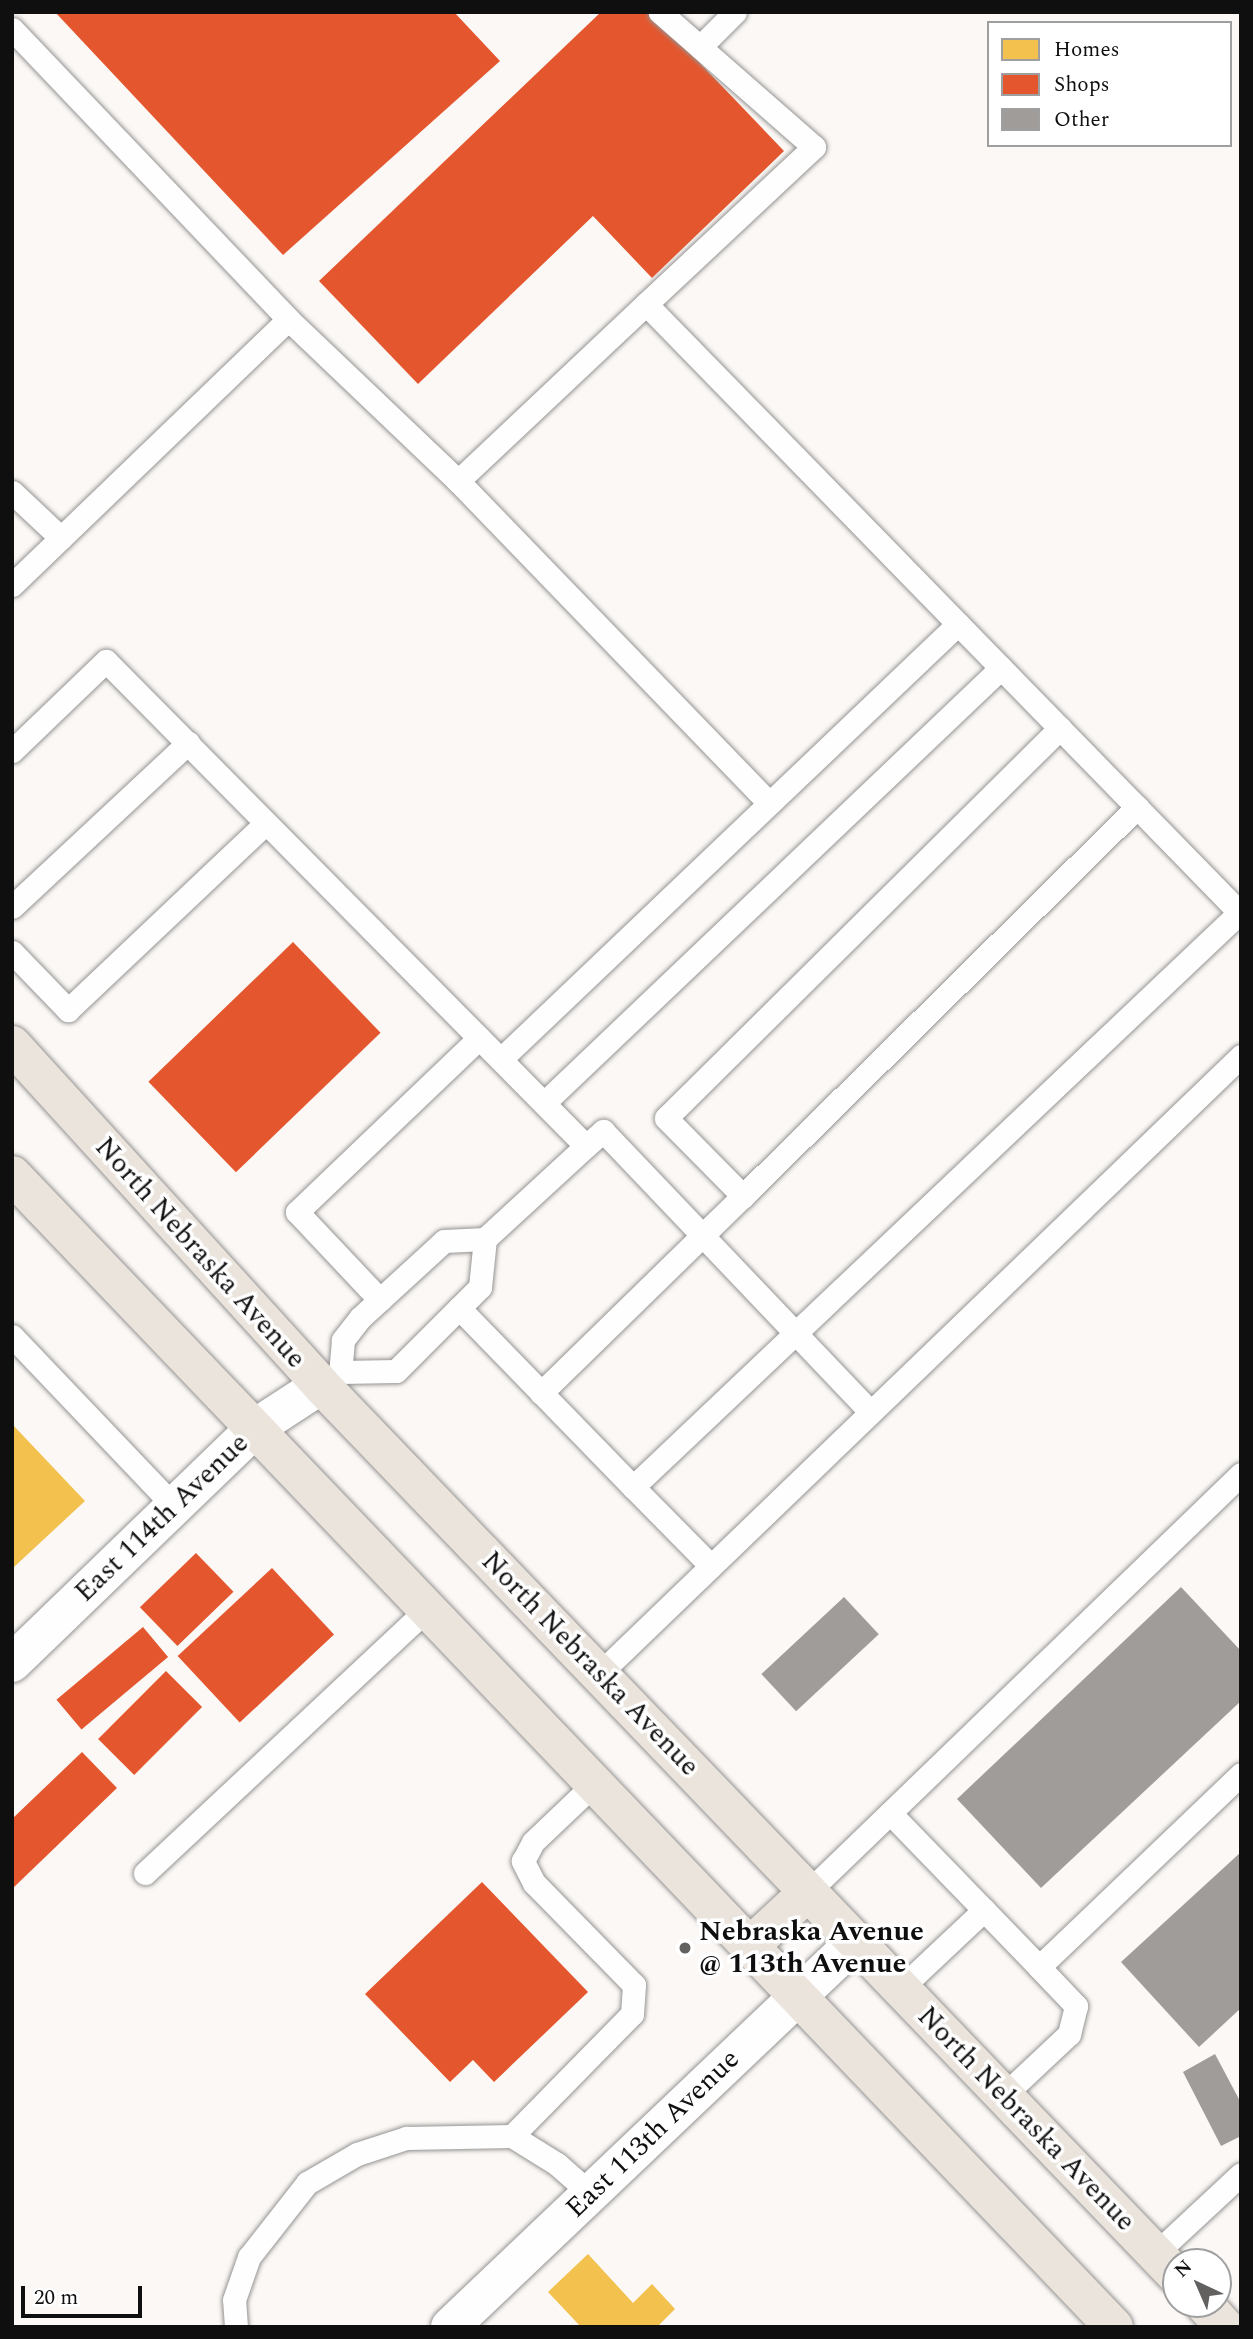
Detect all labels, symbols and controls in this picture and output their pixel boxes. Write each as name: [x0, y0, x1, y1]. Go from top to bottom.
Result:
legend: [987, 21, 1232, 147]
text: Homes: [1054, 34, 1120, 66]
text: Shops: [1054, 69, 1110, 101]
text: Other: [1054, 104, 1109, 136]
street label: North Nebraska Avenue: [88, 1131, 312, 1375]
street label: East 114th Avenue: [68, 1427, 256, 1609]
street label: North Nebraska Avenue: [474, 1545, 706, 1783]
place label: Nebraska Avenue @ 113th Avenue: [699, 1915, 924, 1981]
marker: Nebraska Avenue @ 113th Avenue: [677, 1940, 693, 1956]
street label: North Nebraska Avenue: [910, 2000, 1142, 2238]
street label: East 113th Avenue: [559, 2043, 747, 2225]
north arrow: [1162, 2248, 1232, 2318]
text: N: [1168, 2253, 1199, 2285]
scale bar: [24, 2272, 145, 2316]
text: 20 m: [34, 2282, 78, 2314]

